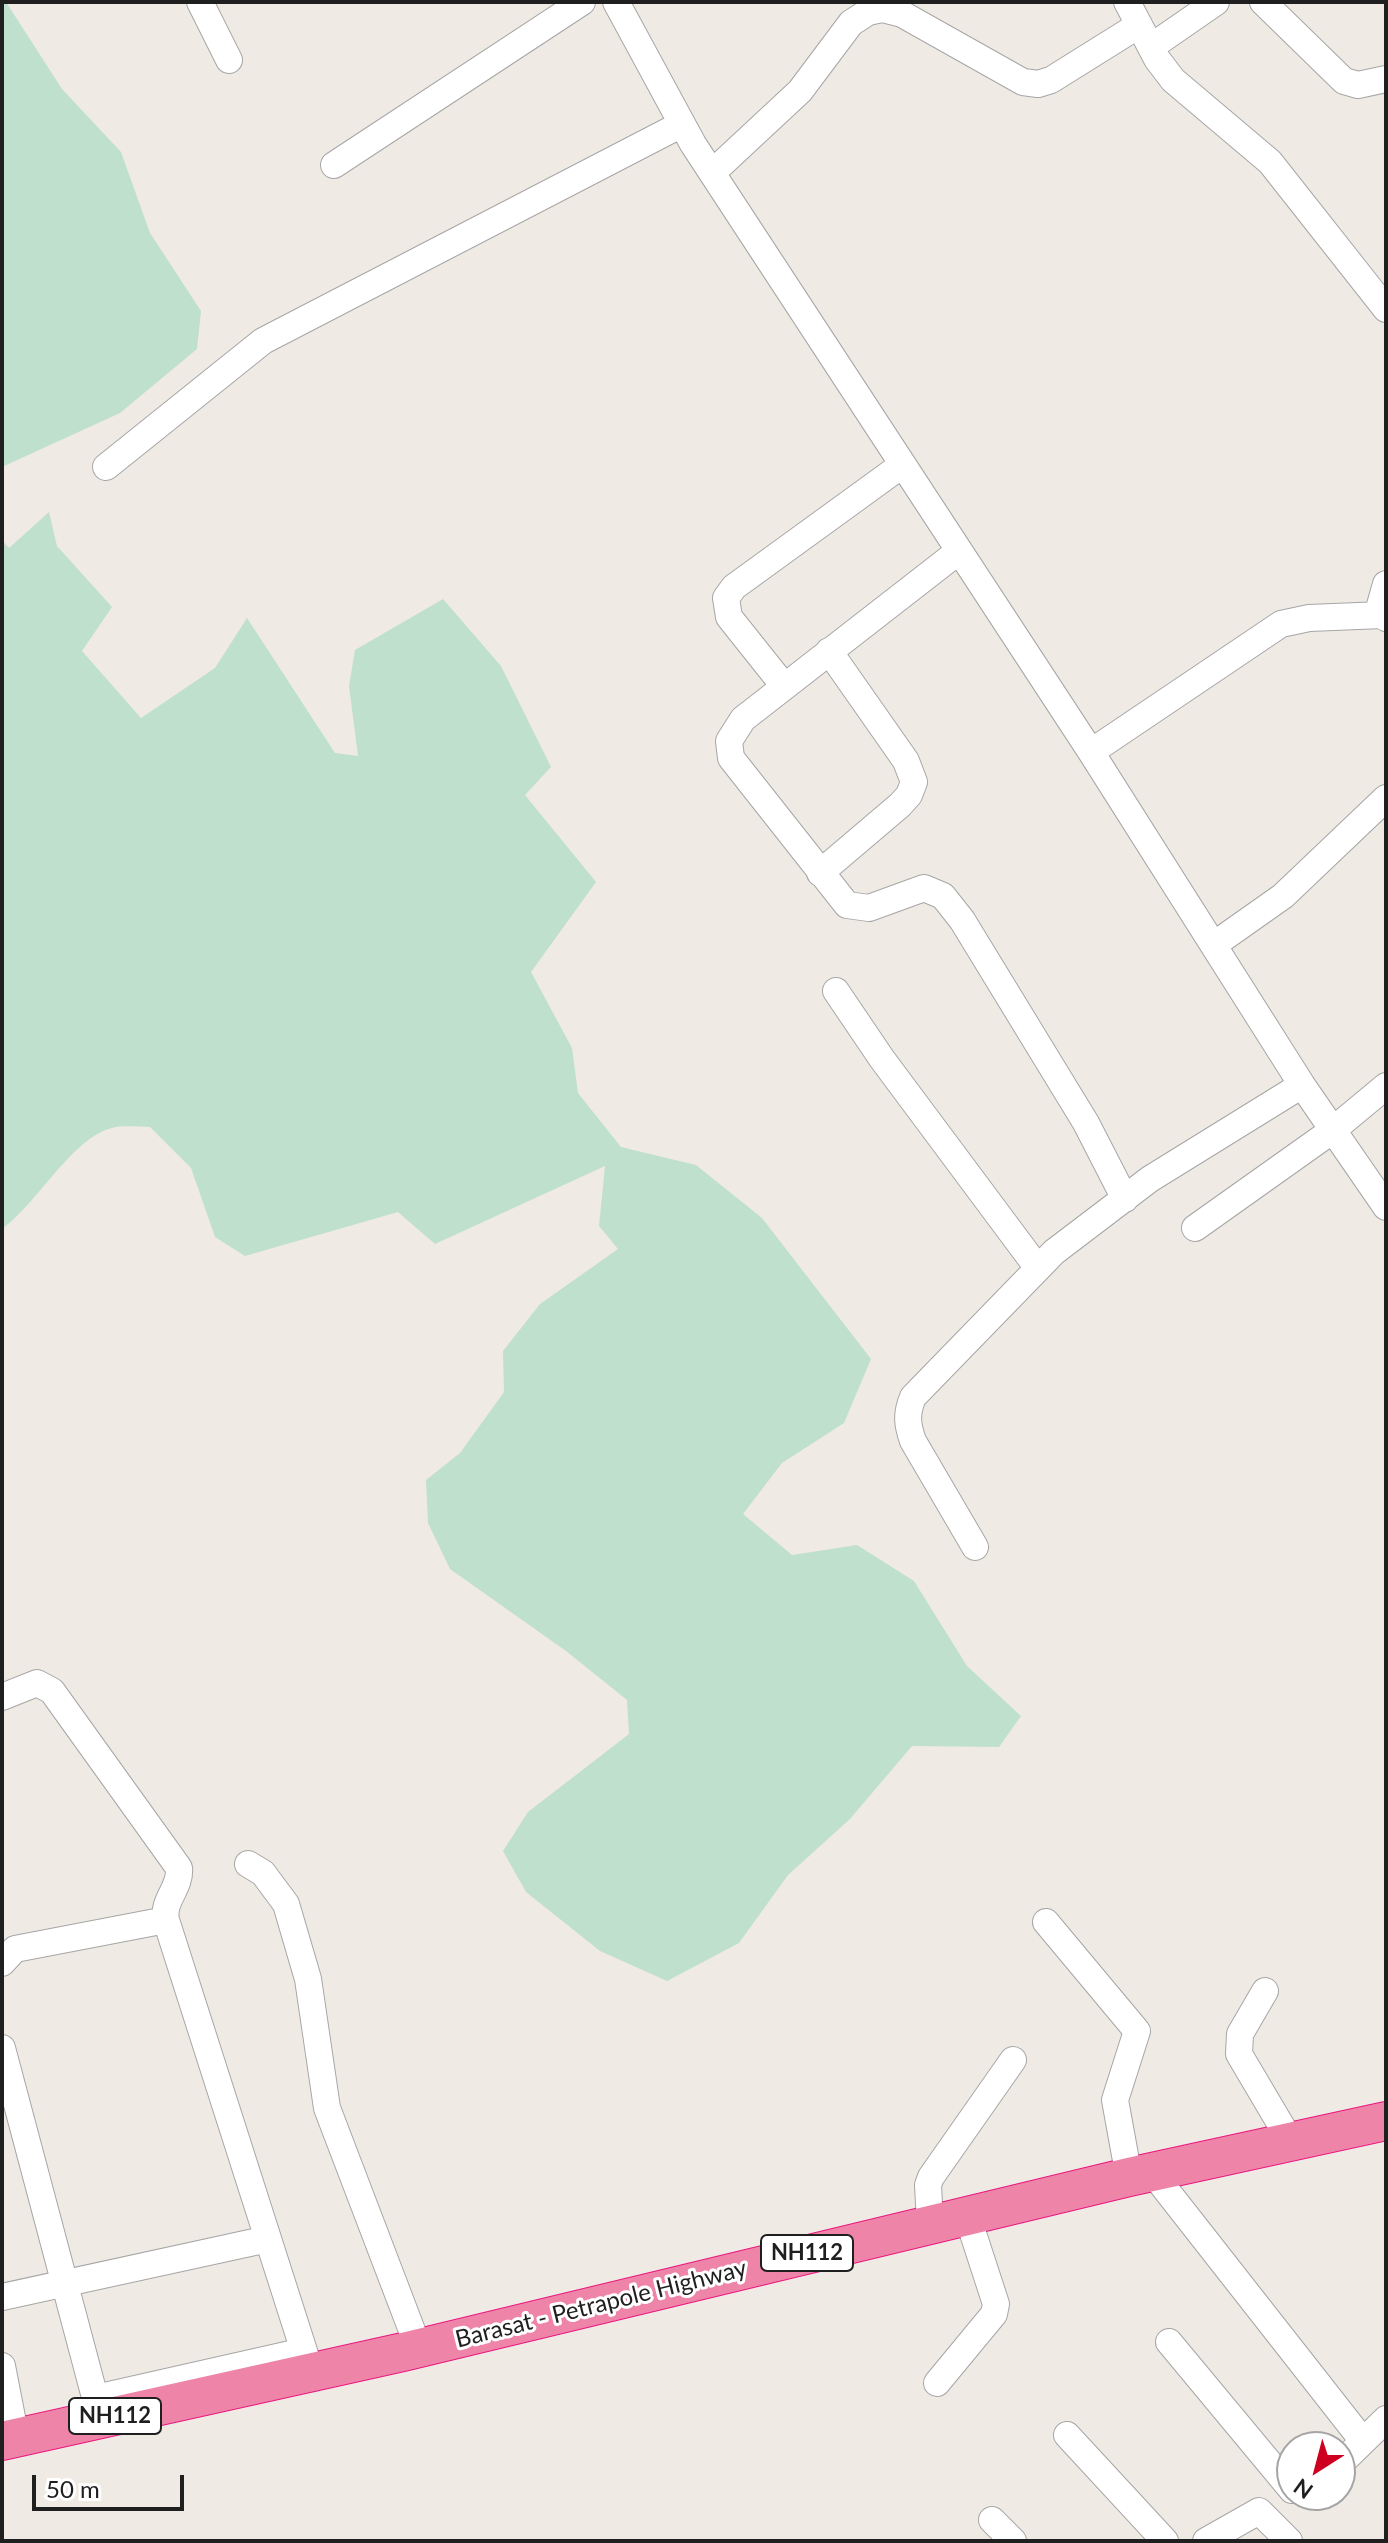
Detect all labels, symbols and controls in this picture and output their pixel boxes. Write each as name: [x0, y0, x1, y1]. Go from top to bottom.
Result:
road number: NH112: [761, 2235, 853, 2271]
street label: Barasat - Petrapole Highway: [452, 2254, 750, 2354]
road number: NH112: [69, 2398, 161, 2434]
north arrow: [1276, 2431, 1356, 2511]
scale bar: [36, 2459, 188, 2509]
text: N: [1288, 2473, 1318, 2505]
text: 50 m: [46, 2474, 100, 2503]

